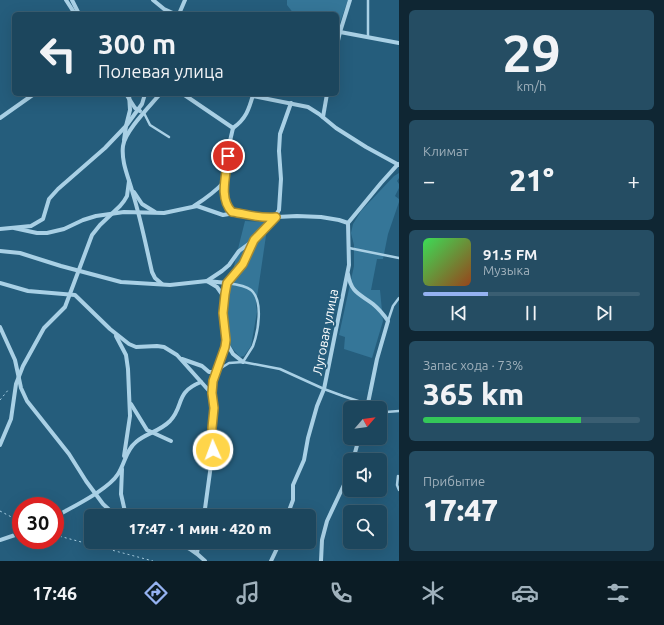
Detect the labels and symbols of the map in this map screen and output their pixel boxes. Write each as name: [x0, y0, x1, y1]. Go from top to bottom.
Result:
pin: [211, 139, 245, 173]
street label: Луговая улица: [310, 288, 340, 376]
north arrow: [343, 401, 387, 445]
position arrow: [192, 429, 234, 471]
speed limit sign: 30: [12, 497, 64, 549]

